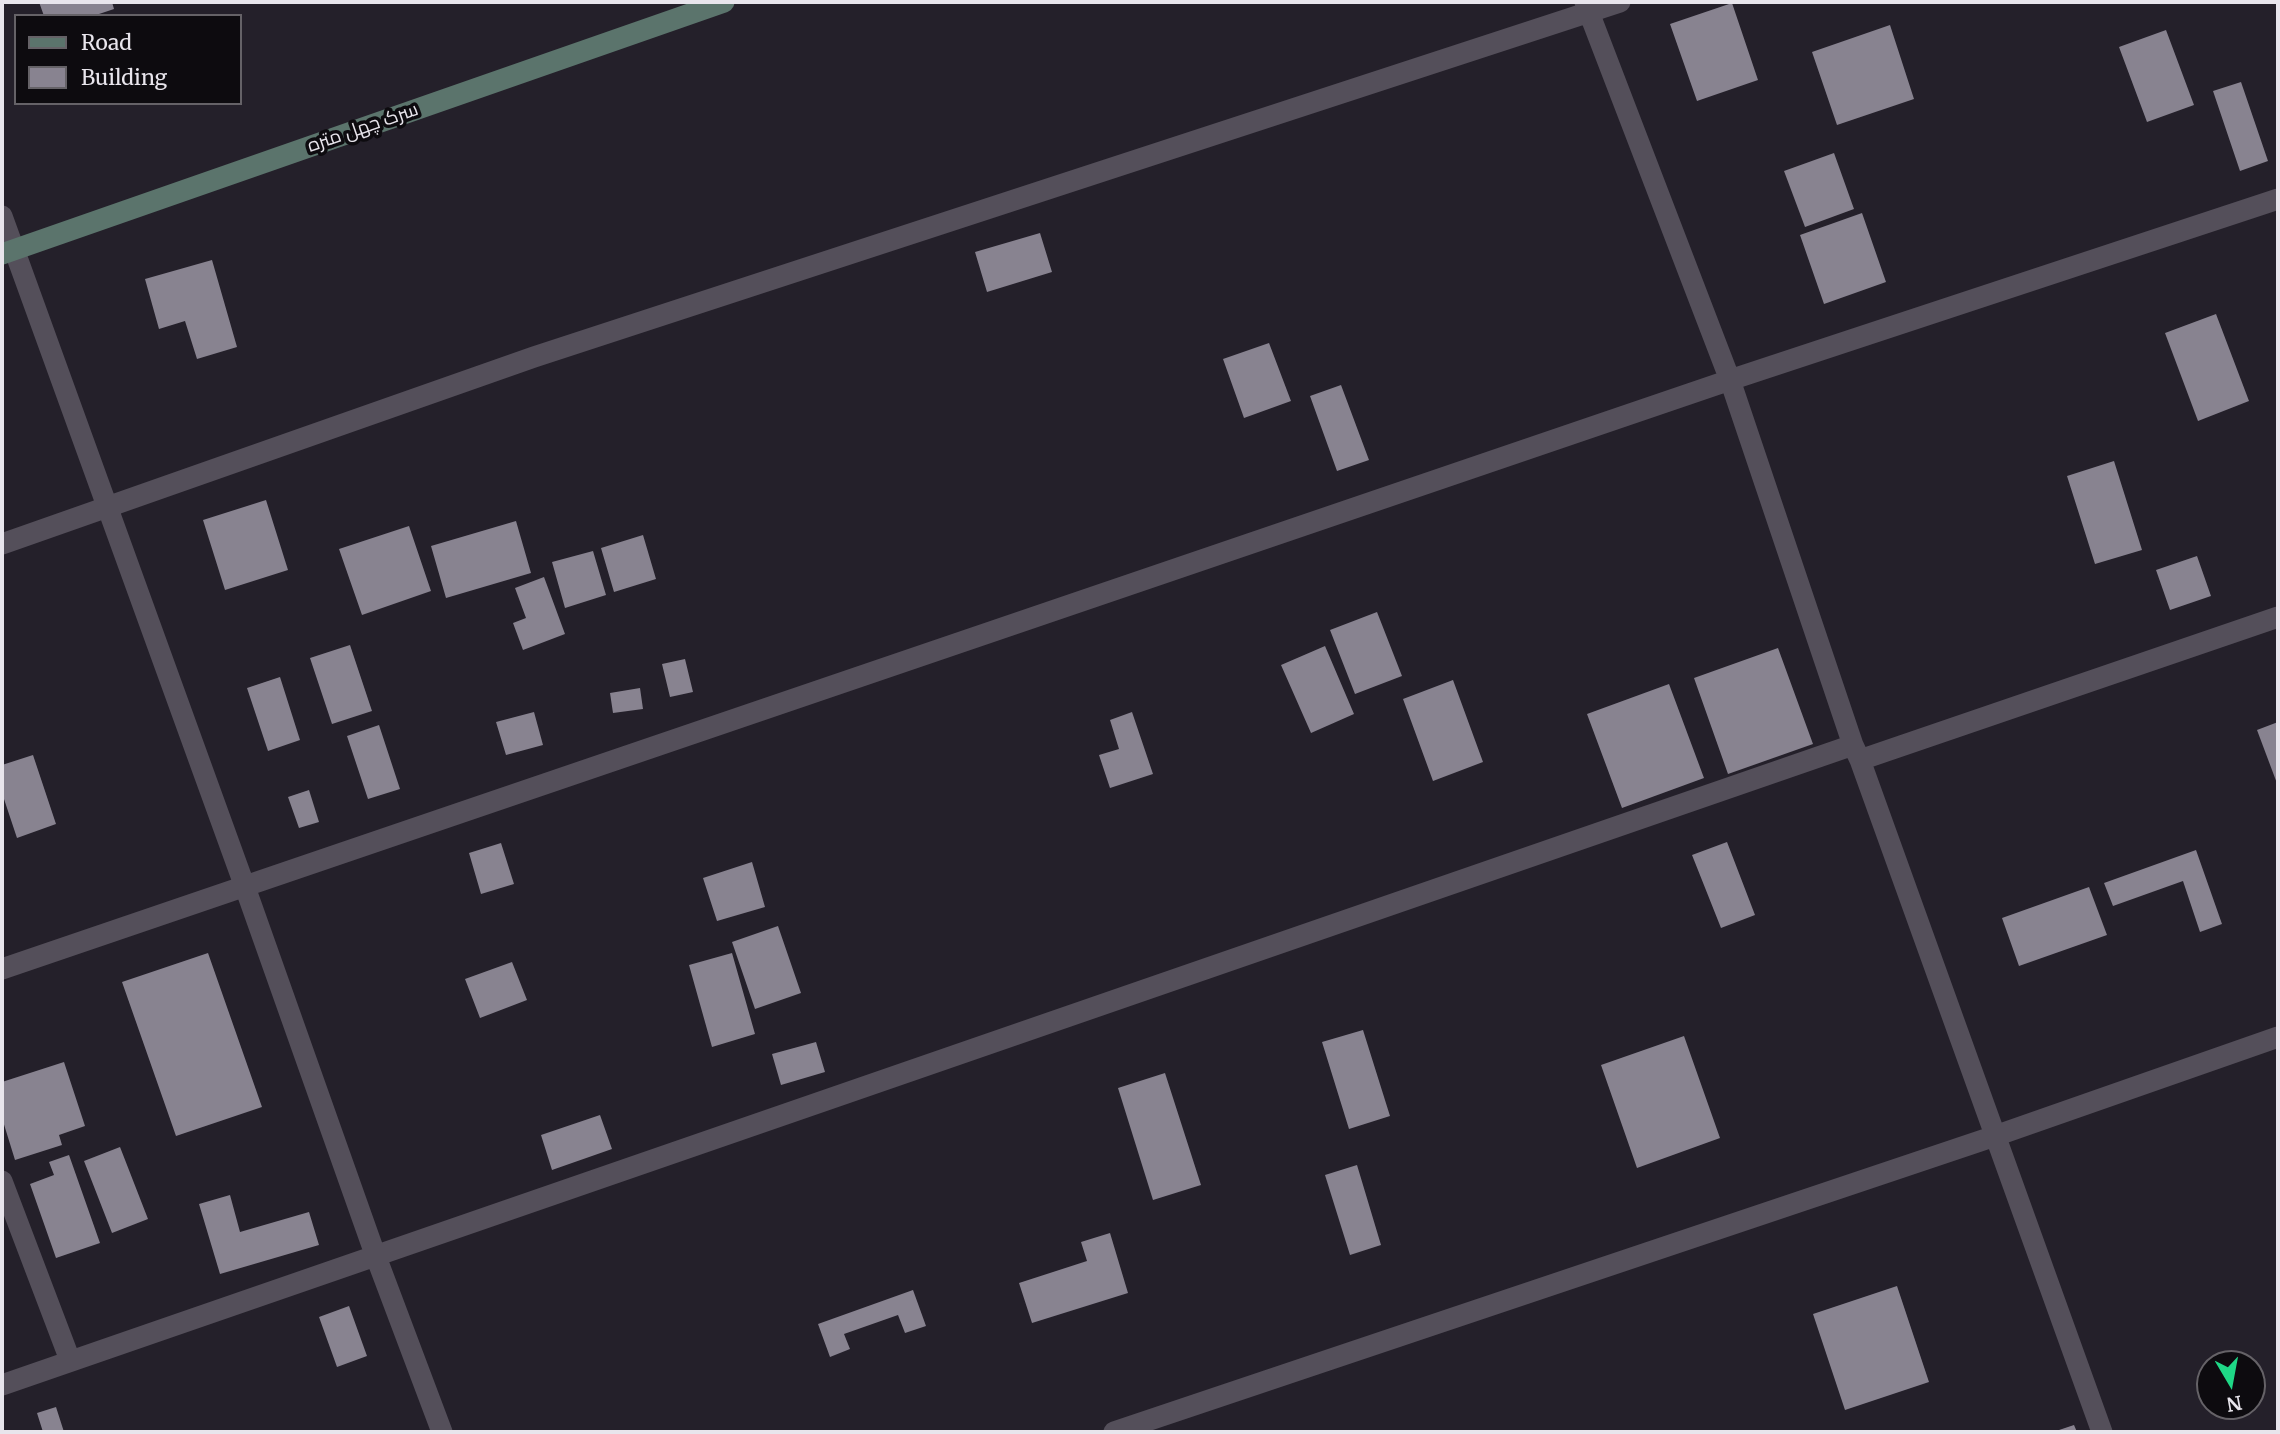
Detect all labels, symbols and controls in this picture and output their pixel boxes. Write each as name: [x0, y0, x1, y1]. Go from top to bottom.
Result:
legend: [14, 14, 242, 105]
text: Road: [81, 29, 132, 56]
text: Building: [81, 64, 167, 91]
street label: سرک چهل متره: [304, 98, 422, 158]
north arrow: [2196, 1350, 2266, 1420]
text: N: [2225, 1391, 2244, 1417]

